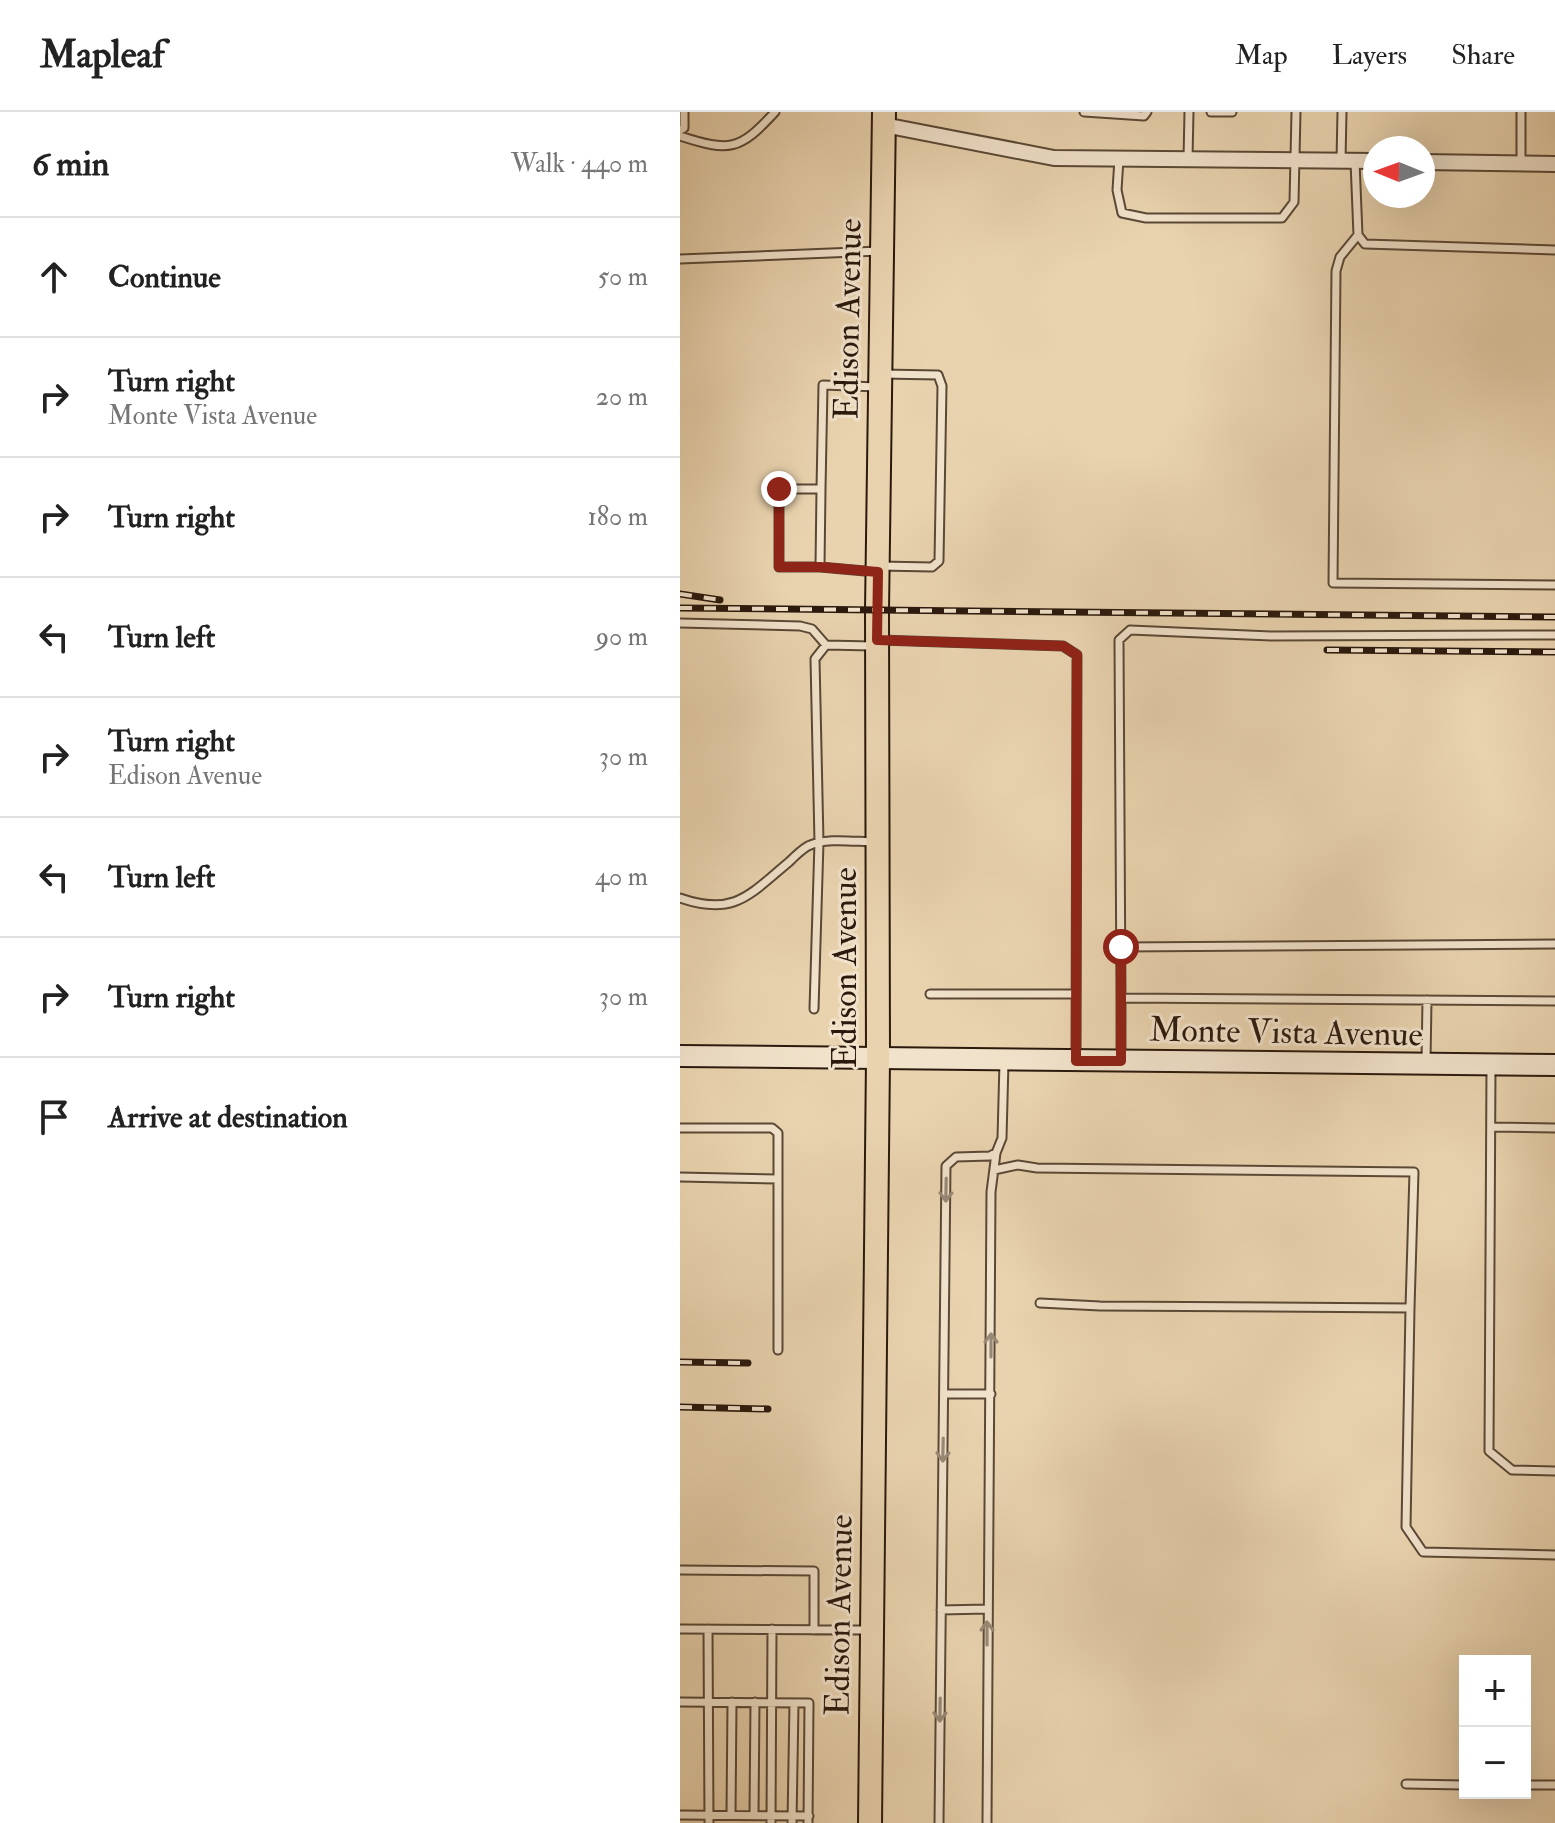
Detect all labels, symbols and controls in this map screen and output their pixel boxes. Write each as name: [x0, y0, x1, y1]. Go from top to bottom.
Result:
text: Mapleaf: [40, 31, 165, 79]
text: Map: [1235, 38, 1288, 73]
text: Layers: [1332, 38, 1407, 73]
text: Share: [1451, 38, 1515, 73]
north arrow: [1363, 136, 1435, 208]
text: 6 min: [32, 143, 109, 186]
text: Walk · 440 m: [511, 148, 648, 180]
street label: Edison Avenue: [825, 218, 872, 420]
icon: ahead: [32, 255, 76, 299]
text: Continue: [108, 259, 221, 296]
text: 50 m: [598, 261, 648, 293]
text: Turn right: [108, 363, 235, 400]
icon: right: [32, 375, 76, 419]
text: 20 m: [596, 381, 648, 413]
text: Monte Vista Avenue: [108, 400, 317, 432]
route end: [761, 471, 797, 507]
icon: right: [32, 495, 76, 539]
text: Turn right: [108, 499, 235, 536]
text: 180 m: [588, 501, 648, 533]
icon: left: [32, 615, 76, 659]
text: Turn left: [108, 619, 215, 656]
text: 90 m: [596, 621, 648, 653]
text: Turn right: [108, 723, 235, 760]
icon: right: [32, 735, 76, 779]
text: 30 m: [599, 741, 648, 773]
text: Edison Avenue: [108, 760, 262, 792]
icon: left: [32, 855, 76, 899]
text: Turn left: [108, 859, 215, 896]
text: 40 m: [595, 861, 648, 893]
street label: Edison Avenue: [824, 867, 867, 1069]
route start: [1103, 929, 1139, 965]
icon: right: [32, 975, 76, 1019]
text: Turn right: [108, 979, 235, 1016]
text: 30 m: [599, 981, 648, 1013]
street label: Monte Vista Avenue: [1149, 1009, 1423, 1056]
icon: arrive: [32, 1095, 76, 1139]
text: Arrive at destination: [108, 1099, 348, 1136]
one-way arrow: [938, 1176, 954, 1203]
one-way arrow: [983, 1332, 999, 1359]
one-way arrow: [935, 1436, 951, 1463]
street label: Edison Avenue: [816, 1514, 863, 1716]
one-way arrow: [979, 1620, 995, 1647]
map controls: [1459, 1655, 1531, 1799]
button: +: [1459, 1655, 1531, 1727]
one-way arrow: [932, 1696, 948, 1723]
button: −: [1459, 1727, 1531, 1799]

